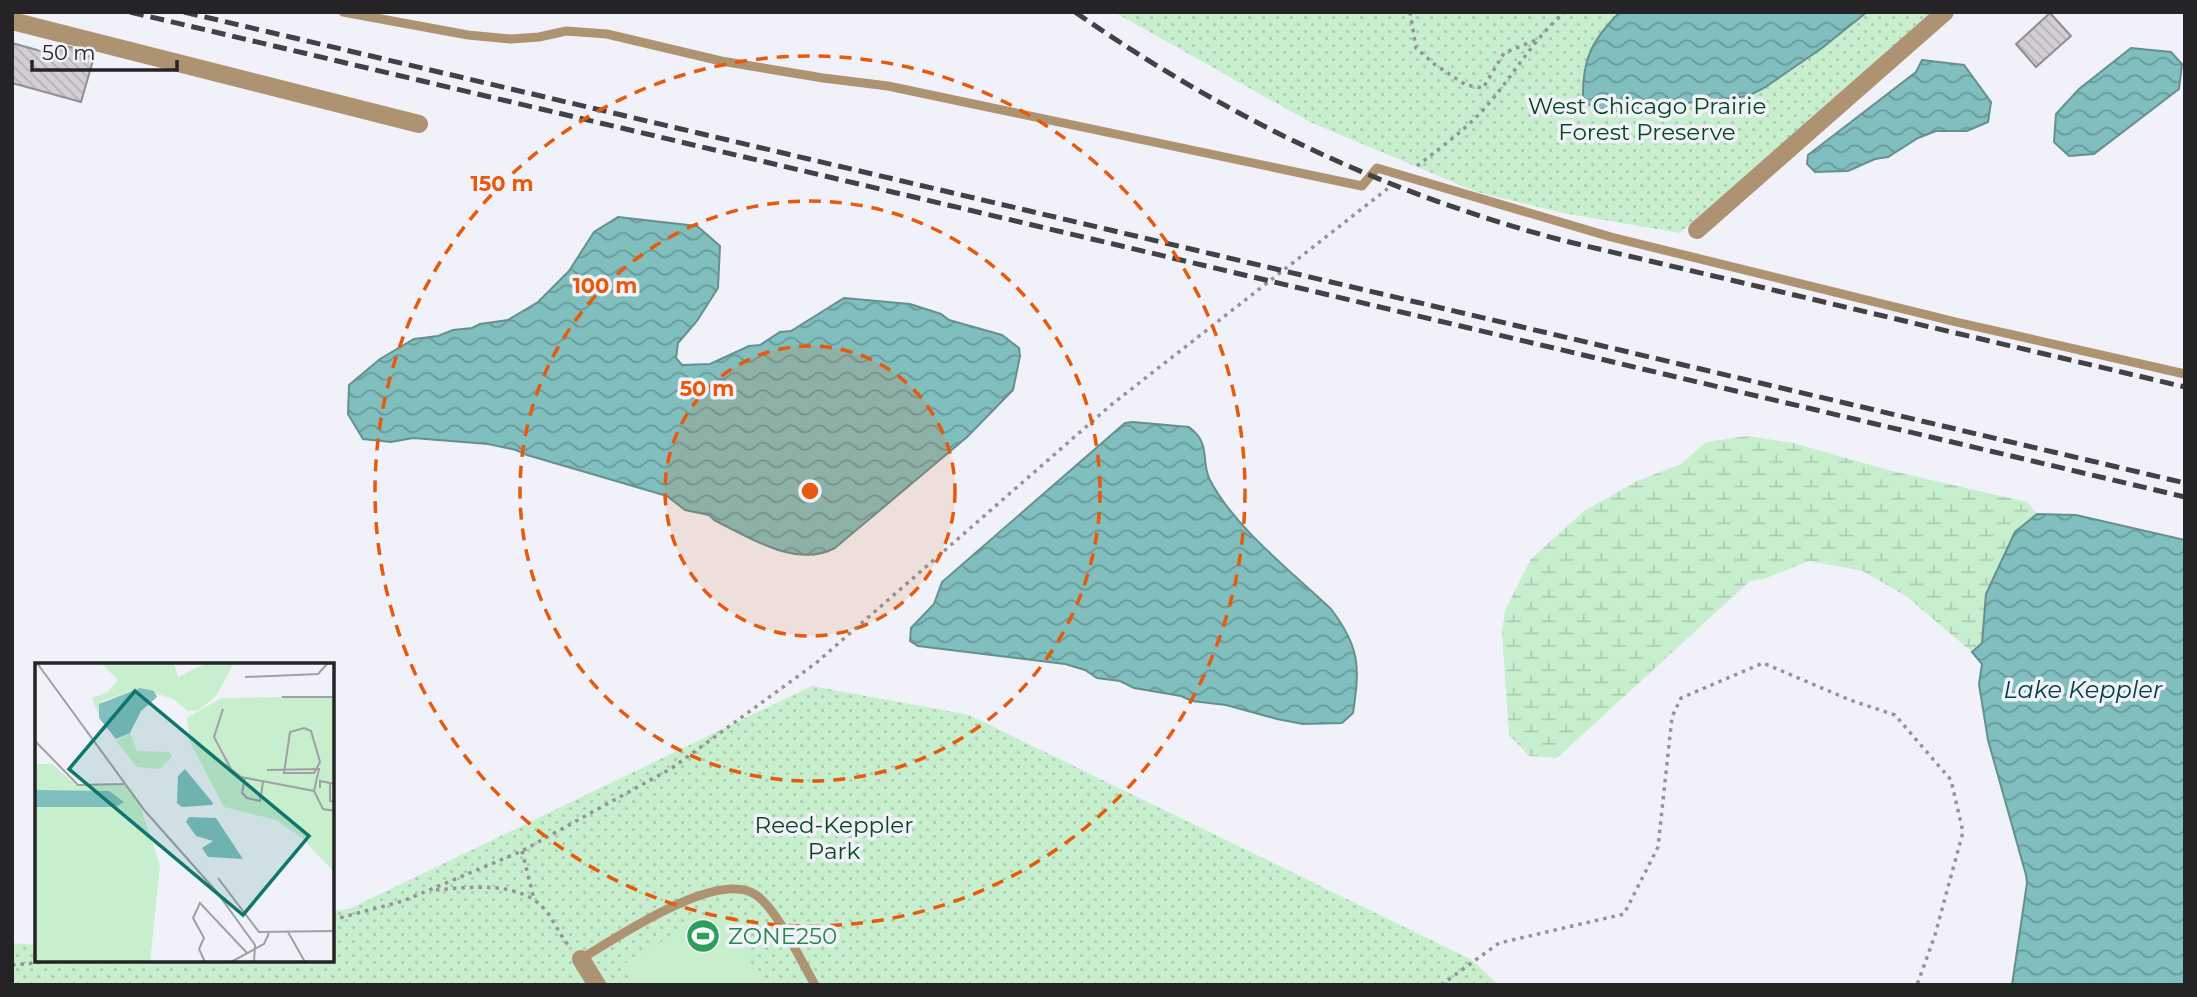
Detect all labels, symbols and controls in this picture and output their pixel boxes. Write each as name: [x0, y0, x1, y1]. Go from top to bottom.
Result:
scale bar: [32, 28, 177, 72]
text: 50 m: [42, 40, 96, 65]
park label: West Chicago Prairie Forest Preserve: [1528, 92, 1766, 146]
text: 150 m: [471, 171, 533, 196]
text: 100 m: [573, 273, 637, 298]
text: 50 m: [680, 376, 734, 401]
centre of rings: [798, 479, 822, 503]
inset map: [35, 663, 334, 962]
water label: Lake Keppler: [2004, 675, 2164, 704]
park label: Reed-Keppler Park: [755, 811, 913, 865]
sports icon: ZONE250: [684, 917, 722, 955]
place label: ZONE250: [728, 922, 837, 950]

